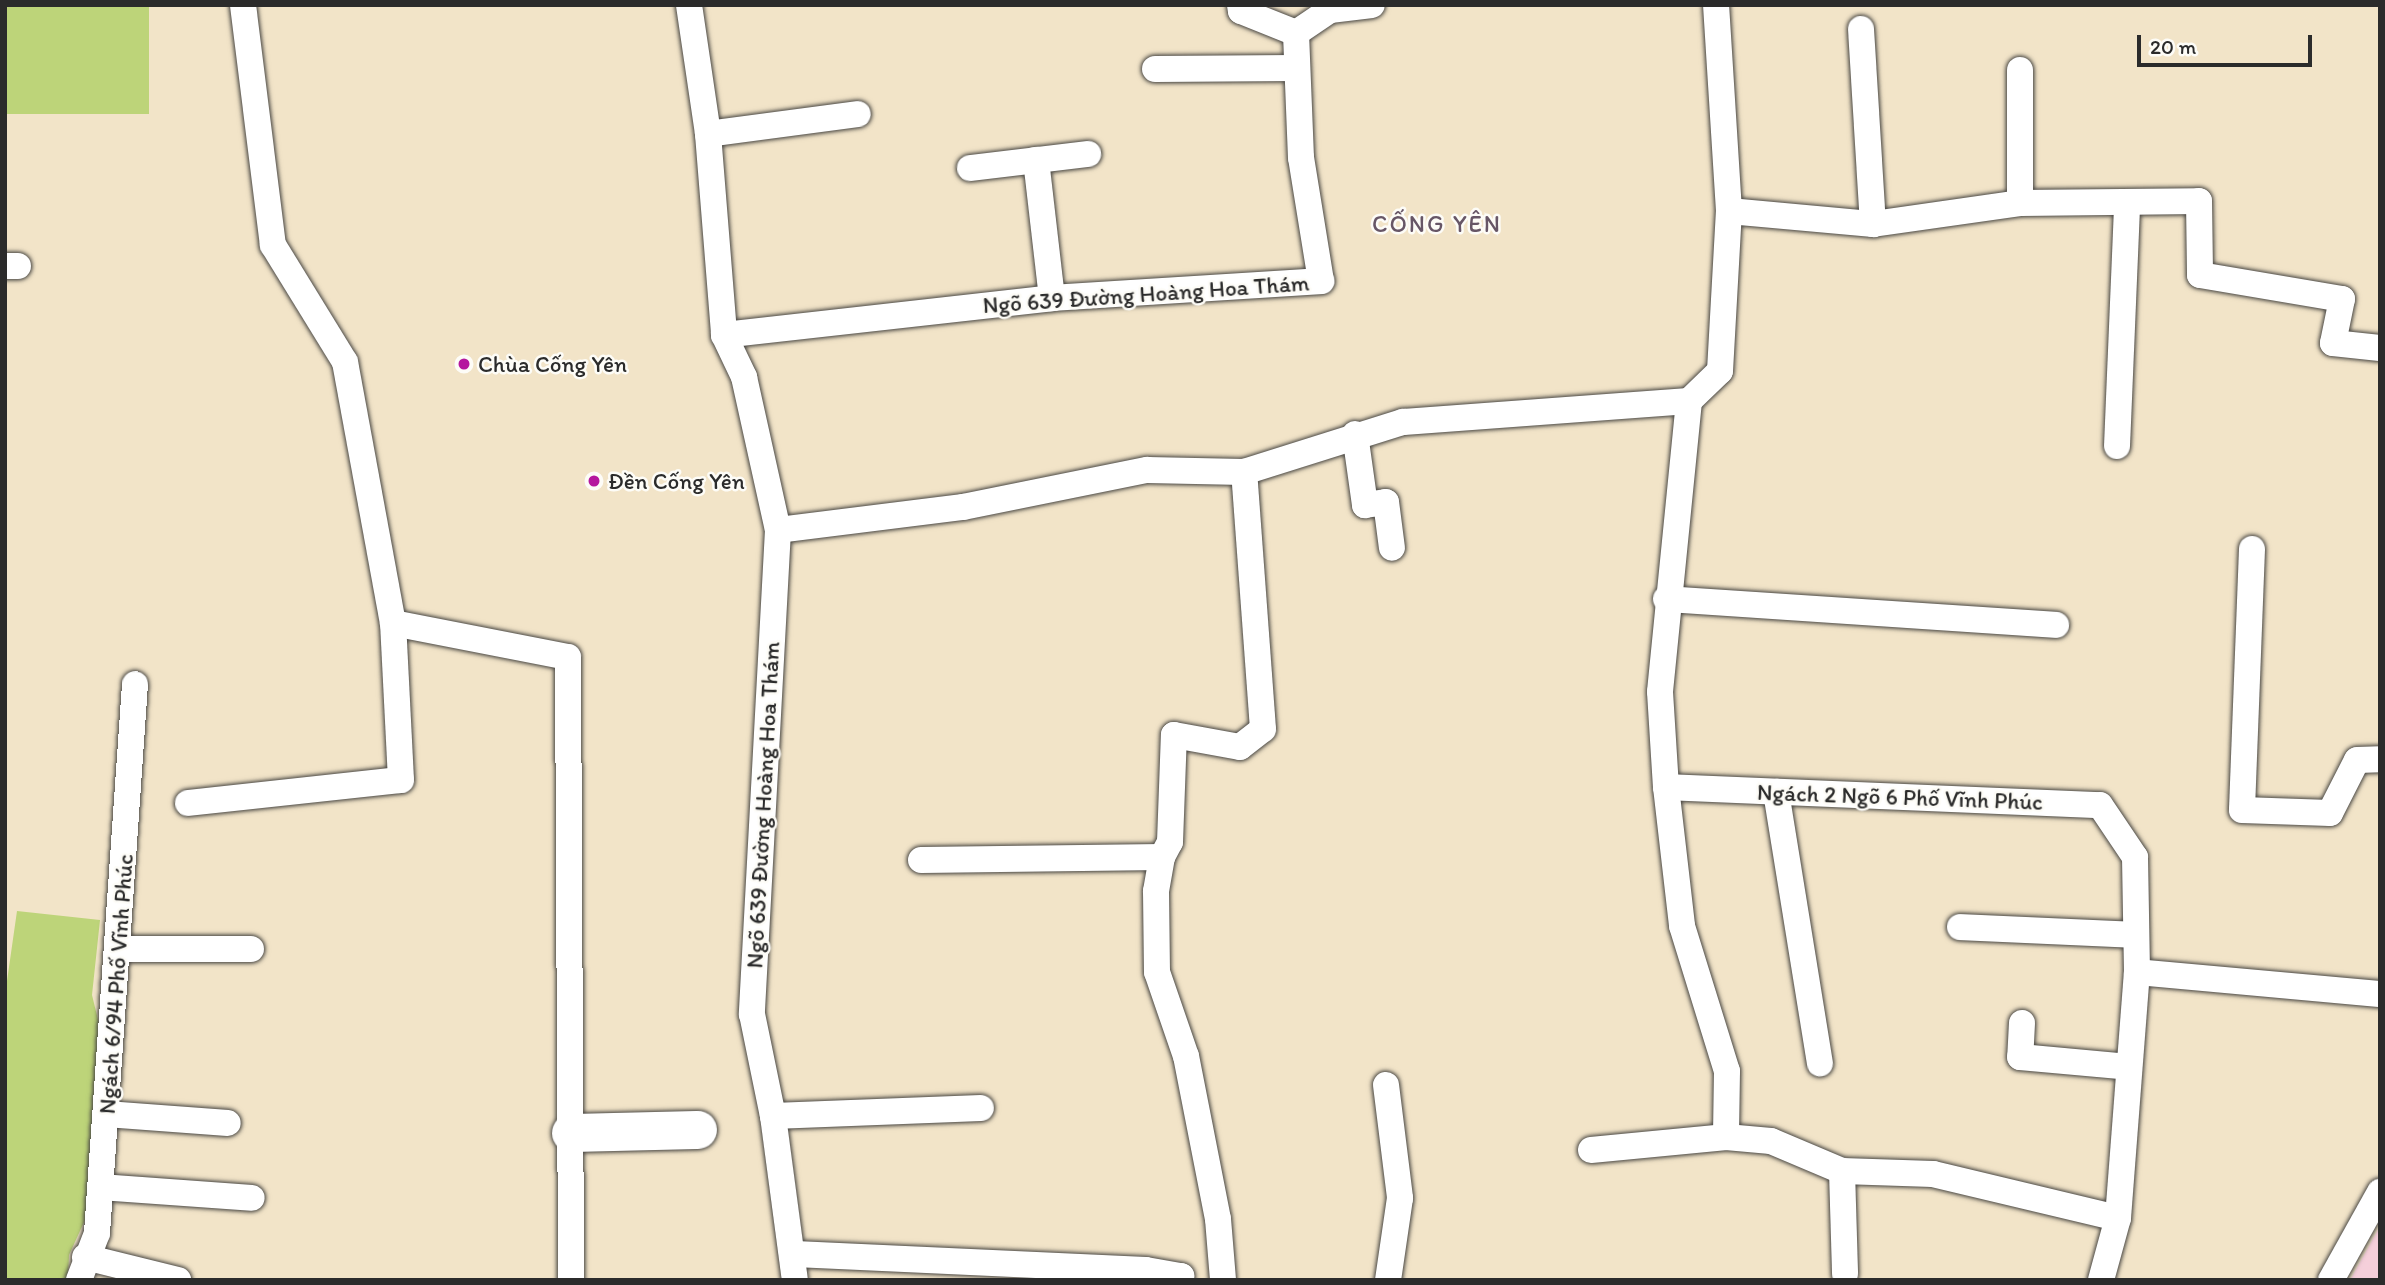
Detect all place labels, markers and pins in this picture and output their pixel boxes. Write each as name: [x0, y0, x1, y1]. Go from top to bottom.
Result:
place label: Chùa Cống Yên: [478, 350, 627, 378]
marker: Chùa Cống Yên: [456, 356, 472, 372]
place label: Đền Cống Yên: [608, 467, 745, 495]
marker: Đền Cống Yên: [586, 473, 602, 489]

